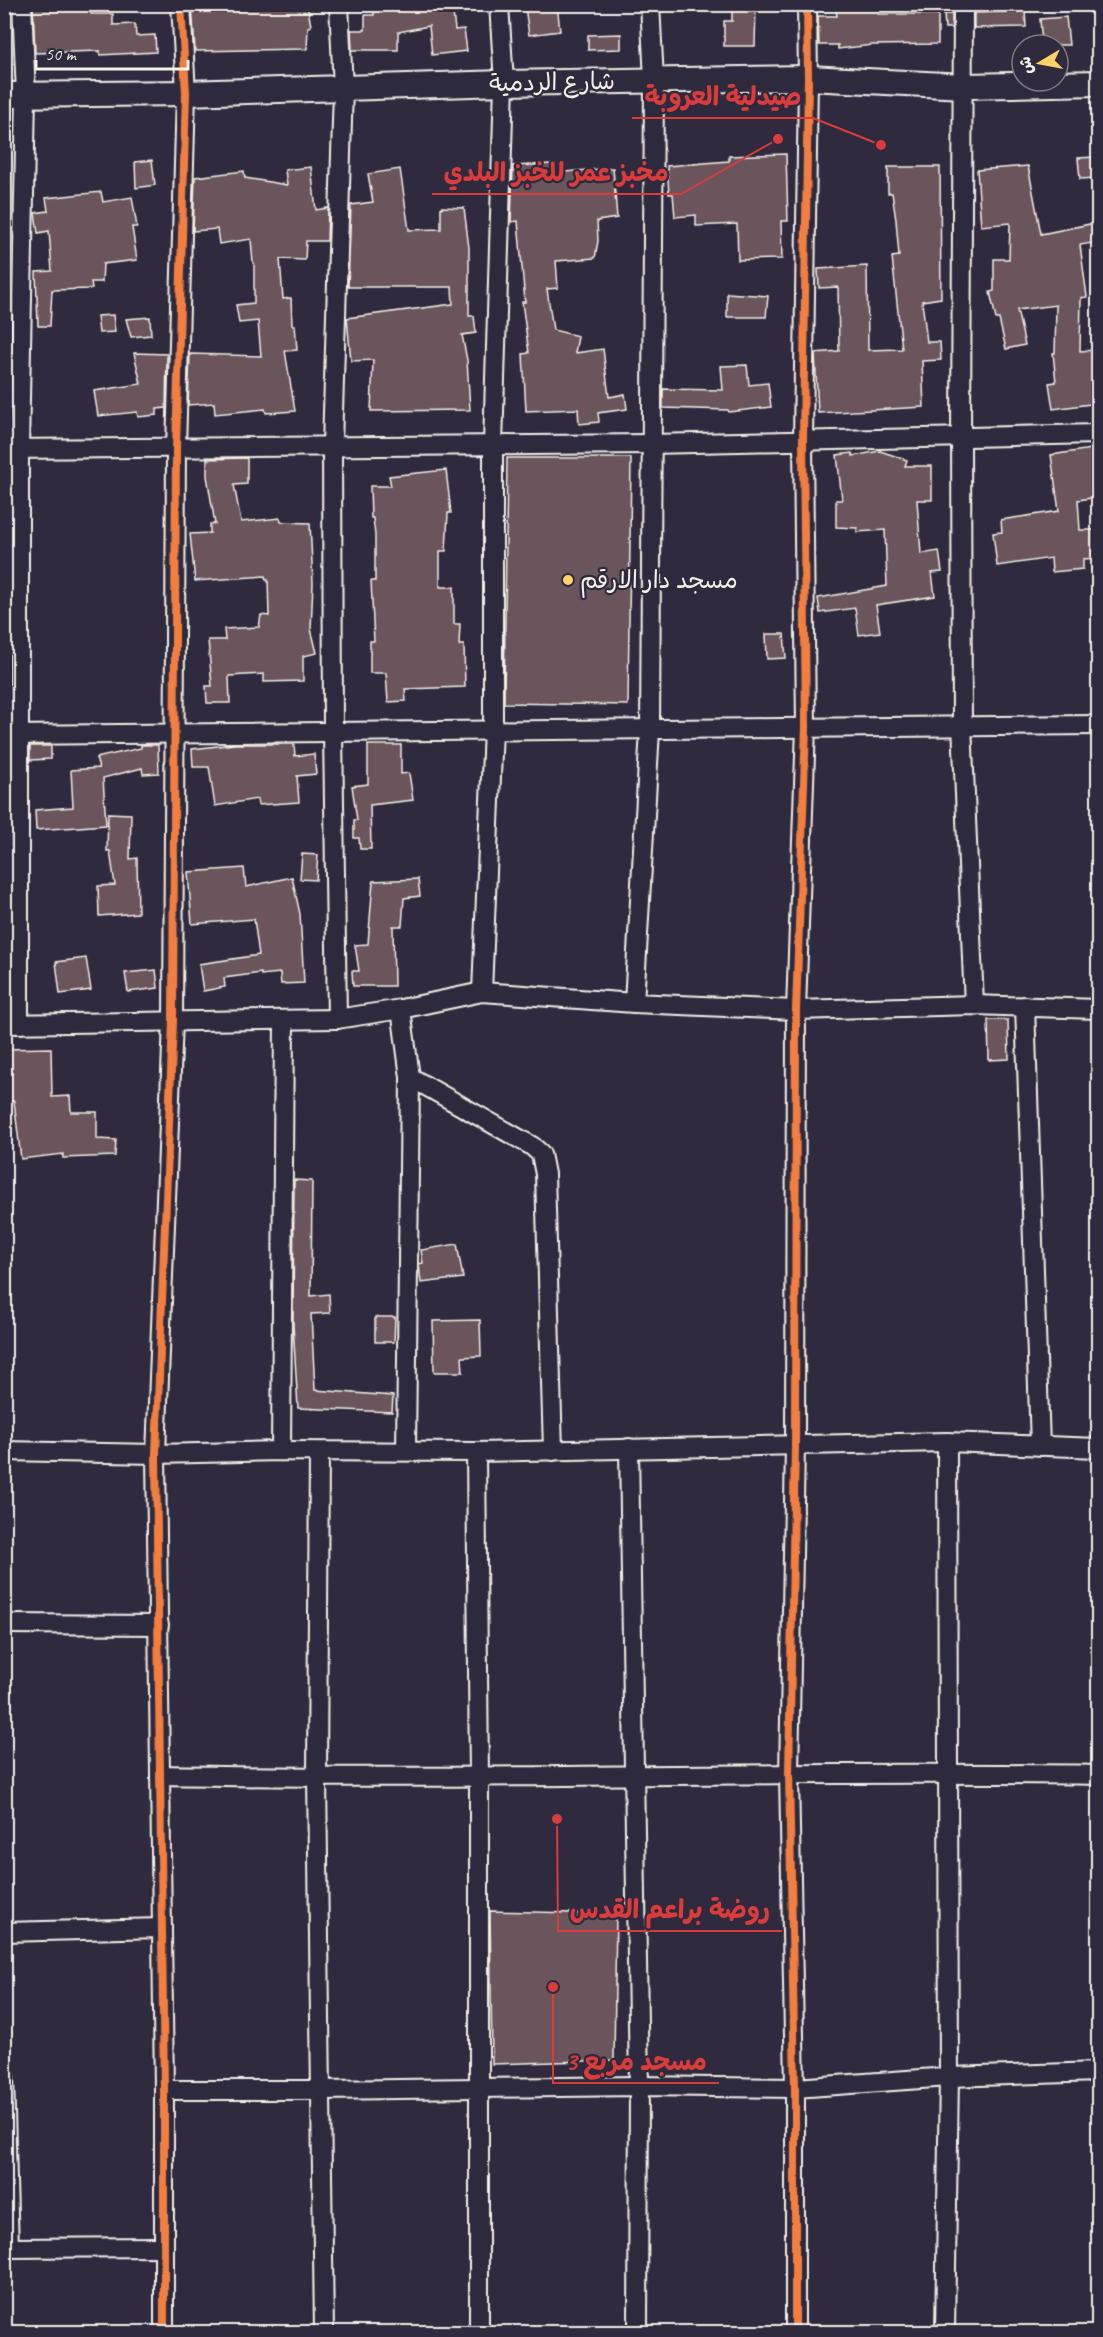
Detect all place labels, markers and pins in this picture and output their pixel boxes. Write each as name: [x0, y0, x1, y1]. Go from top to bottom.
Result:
callout: صيدلية العروبة: [632, 74, 813, 118]
callout: مخبز عمر للخبز البلدي: [432, 150, 681, 194]
place label: مسجد دار الارقم: [580, 565, 738, 598]
marker: مسجد دار الارقم: [561, 573, 575, 587]
callout: روضة براعم القدس: [558, 1887, 782, 1931]
callout: مسجد مربع 3: [553, 2039, 719, 2083]

